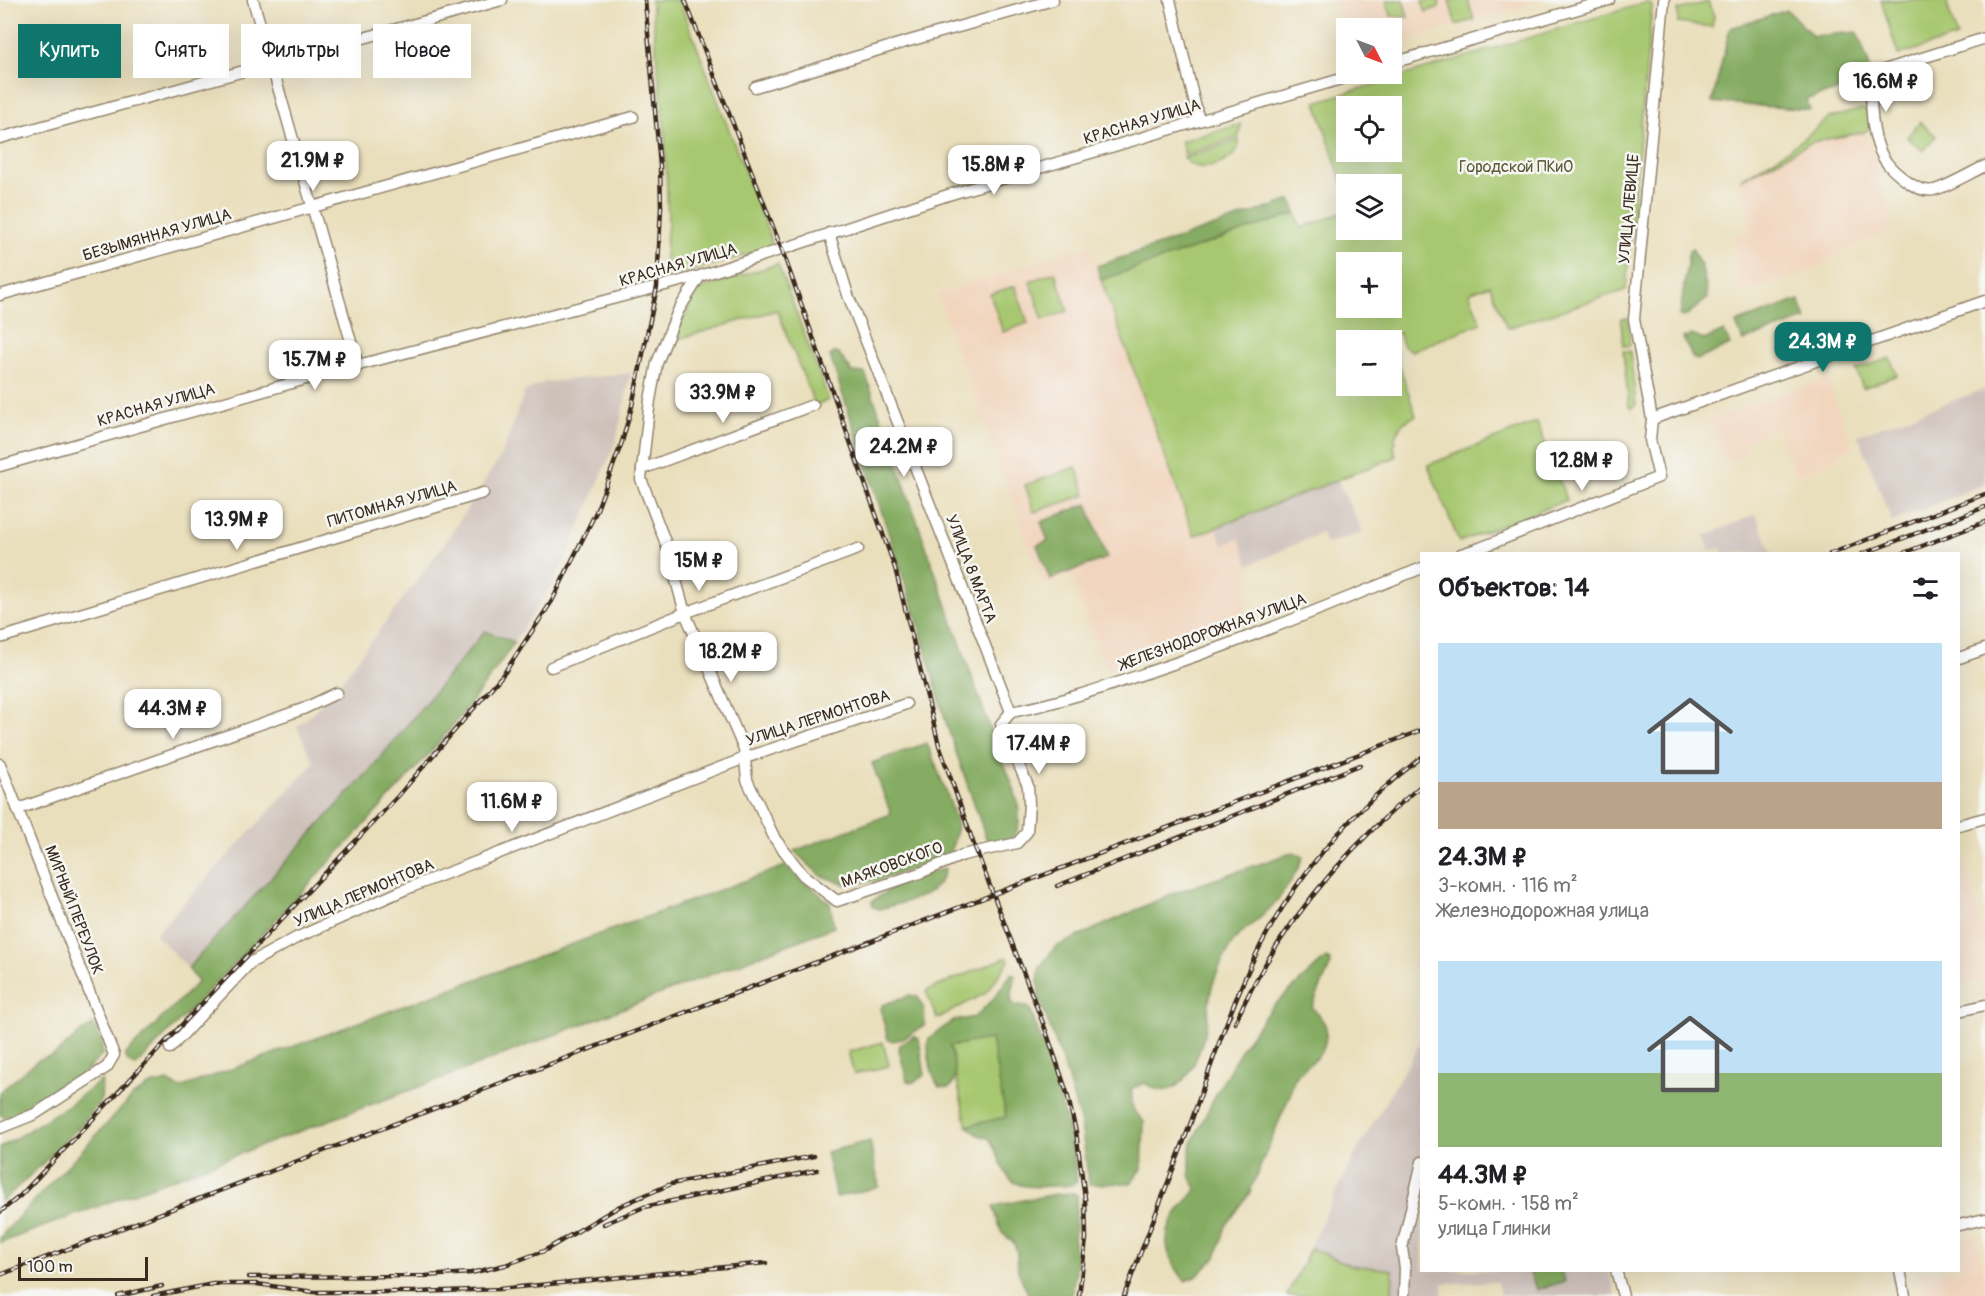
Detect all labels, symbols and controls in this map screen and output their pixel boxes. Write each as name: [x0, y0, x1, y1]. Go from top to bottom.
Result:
north arrow: [1336, 18, 1402, 84]
map controls: [1336, 18, 1402, 396]
chip: Купить: [18, 24, 121, 78]
chip: Снять: [133, 24, 229, 78]
chip: Фильтры: [241, 24, 361, 78]
chip: Новое: [373, 24, 471, 78]
pin: 16.6M ₽: [1831, 62, 1941, 113]
text: 16.6M ₽: [1853, 69, 1919, 94]
street label: КРАСНАЯ УЛИЦА: [1081, 95, 1203, 149]
button: locate: [1336, 96, 1402, 162]
pin: 21.9M ₽: [258, 141, 368, 192]
pin: 15.8M ₽: [939, 145, 1049, 196]
text: 21.9M ₽: [281, 148, 345, 173]
text: 15.8M ₽: [962, 152, 1026, 177]
street label: УЛИЦА ЛЕВИЦЕ: [1614, 153, 1644, 265]
park label: Городской ПКиО: [1459, 157, 1573, 177]
button: layers: [1336, 174, 1402, 240]
street label: БЕЗЫМЯННАЯ УЛИЦА: [80, 204, 234, 266]
street label: КРАСНАЯ УЛИЦА: [617, 239, 739, 291]
button: +: [1336, 252, 1402, 318]
pin: 24.3M ₽: [1768, 322, 1878, 373]
text: 24.3M ₽: [1788, 329, 1858, 354]
button: −: [1336, 330, 1402, 396]
pin: 15.7M ₽: [260, 340, 370, 391]
text: 15.7M ₽: [283, 347, 347, 372]
pin: 33.9M ₽: [668, 373, 778, 424]
street label: КРАСНАЯ УЛИЦА: [95, 379, 217, 431]
text: 33.9M ₽: [689, 380, 757, 405]
pin: 24.2M ₽: [849, 427, 959, 478]
text: 24.2M ₽: [869, 434, 939, 459]
pin: 12.8M ₽: [1527, 441, 1637, 492]
text: 12.8M ₽: [1550, 448, 1614, 473]
street label: ПИТОМНАЯ УЛИЦА: [325, 476, 459, 532]
pin: 13.9M ₽: [182, 500, 292, 551]
text: 13.9M ₽: [205, 507, 269, 532]
street label: УЛИЦА 8 МАРТА: [941, 512, 1001, 626]
pin: 15M ₽: [657, 541, 741, 592]
text: 15M ₽: [674, 548, 724, 573]
text: Объектов: 14: [1438, 572, 1589, 604]
icon: filters: [1909, 572, 1942, 605]
street label: ЖЕЛЕЗНОДОРОЖНАЯ УЛИЦА: [1114, 589, 1309, 676]
pin: 18.2M ₽: [676, 632, 786, 683]
text: 18.2M ₽: [699, 639, 763, 664]
icon: home: [1636, 682, 1744, 790]
street label: УЛИЦА ЛЕРМОНТОВА: [743, 685, 893, 751]
pin: 44.3M ₽: [118, 689, 228, 740]
text: 44.3M ₽: [138, 696, 208, 721]
pin: 17.4M ₽: [984, 724, 1094, 775]
text: 17.4M ₽: [1006, 731, 1072, 756]
pin: 11.6M ₽: [457, 782, 567, 833]
text: 11.6M ₽: [481, 789, 543, 814]
street label: МАЯКОВСКОГО: [838, 837, 946, 893]
text: 24.3M ₽: [1438, 841, 1528, 873]
street label: МИРНЫЙ ПЕРЕУЛОК: [40, 843, 108, 977]
street label: УЛИЦА ЛЕРМОНТОВА: [291, 854, 437, 932]
text: 3-комн. · 116 m²: [1438, 873, 1578, 898]
text: Железнодорожная улица: [1438, 898, 1649, 923]
icon: home: [1636, 1000, 1744, 1108]
text: 44.3M ₽: [1438, 1159, 1528, 1191]
text: 5-комн. · 158 m²: [1438, 1191, 1579, 1216]
text: улица Глинки: [1438, 1216, 1550, 1241]
scale bar: [18, 1254, 148, 1282]
text: 100 m: [27, 1257, 73, 1277]

